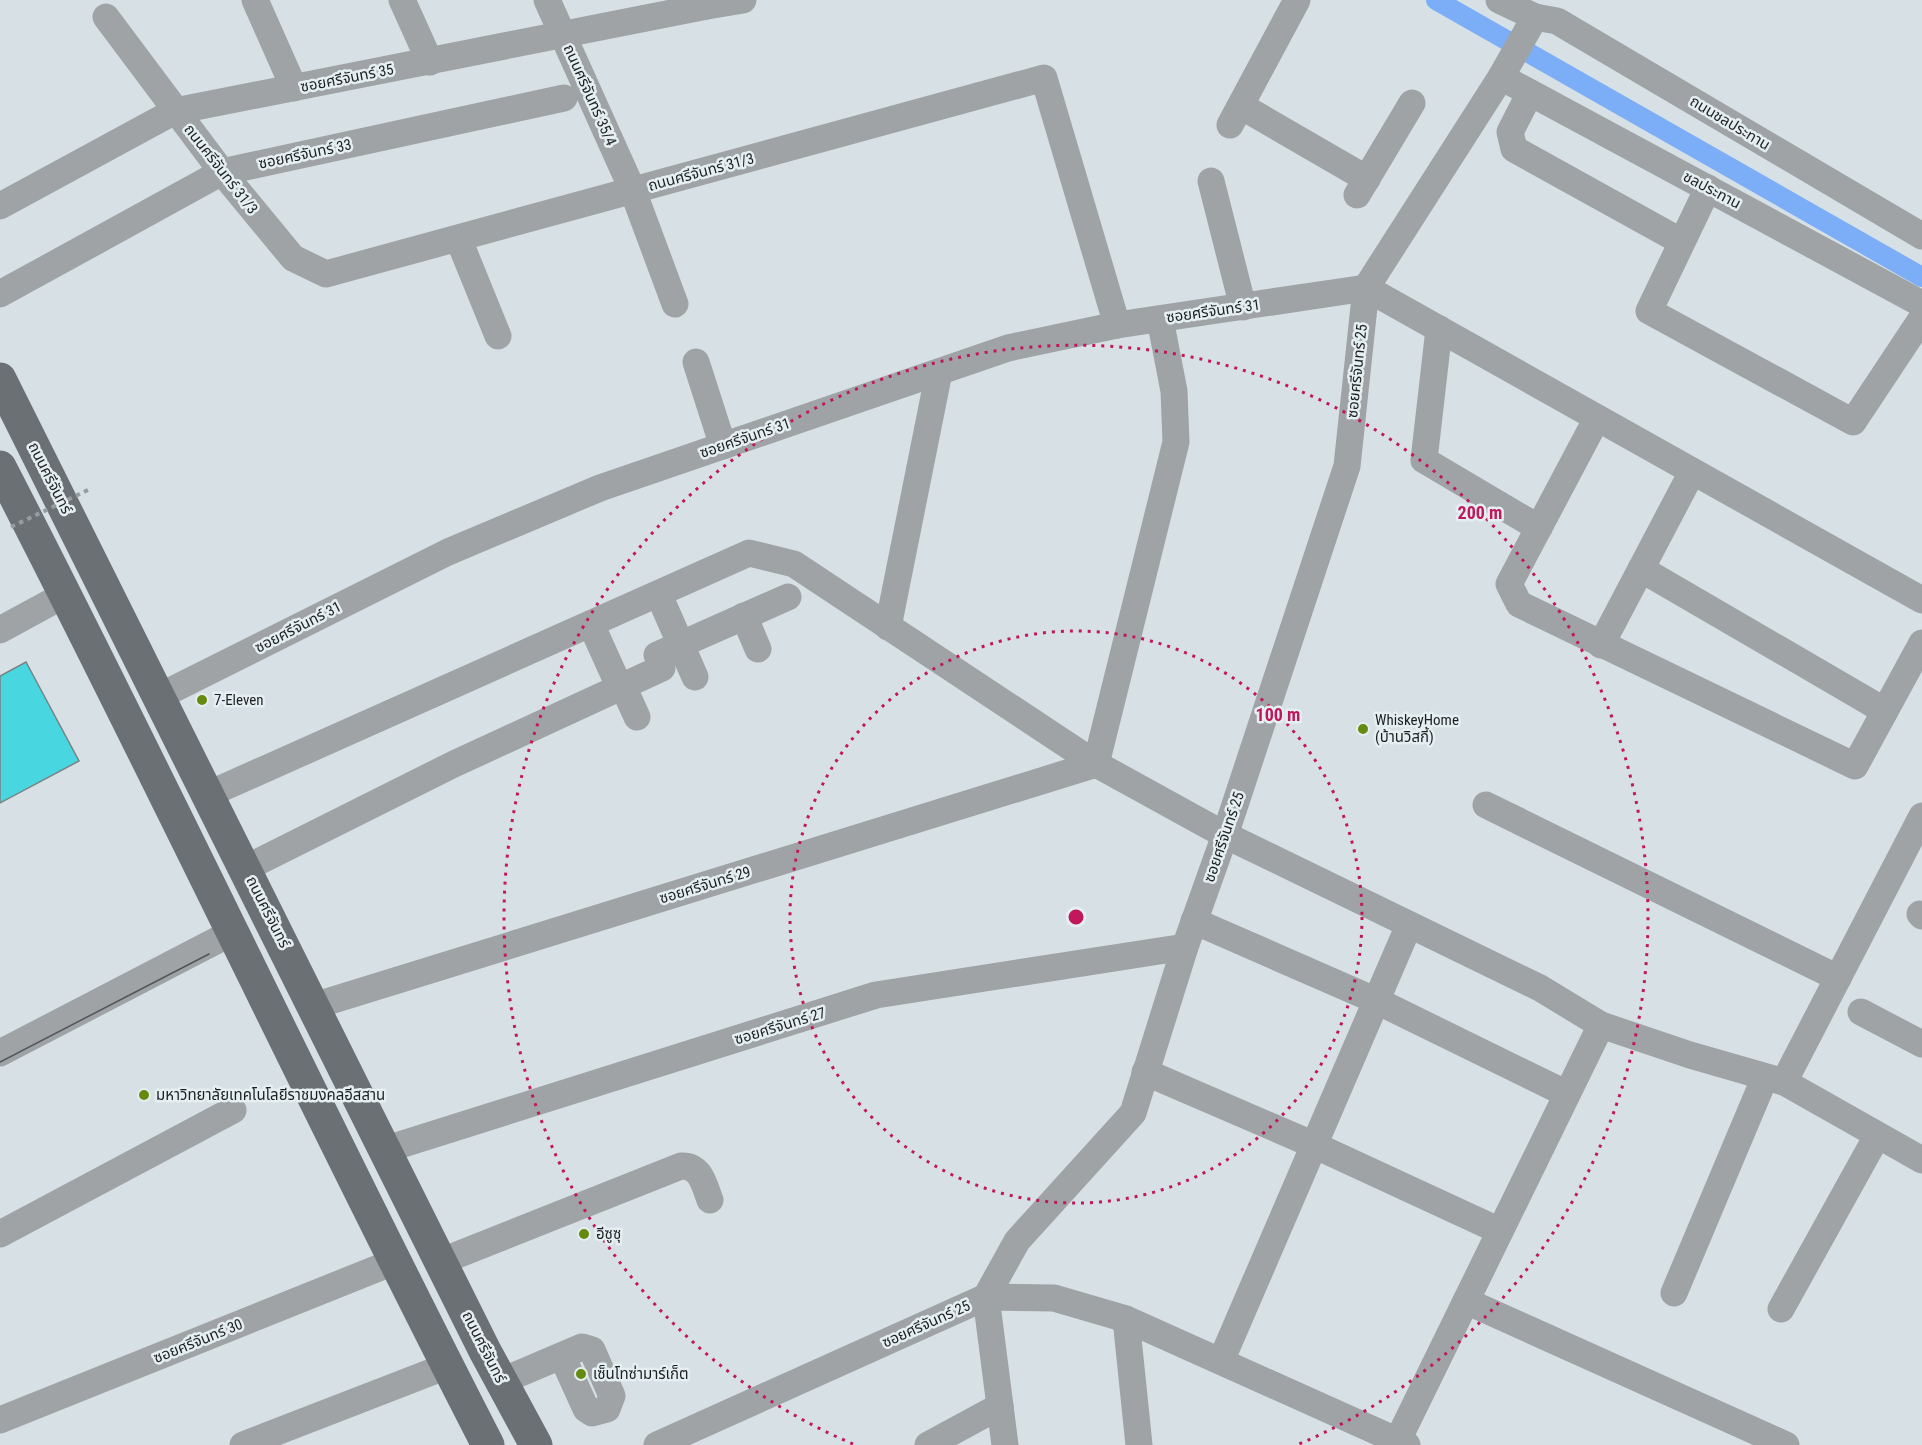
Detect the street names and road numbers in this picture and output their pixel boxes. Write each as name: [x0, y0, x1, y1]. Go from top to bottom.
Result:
street label: ถนนศรีจันทร์ 35/4: [560, 42, 620, 148]
street label: ซอยศรีจันทร์ 35: [299, 60, 395, 96]
street label: ถนนชลประทาน: [1687, 92, 1773, 154]
street label: ถนนศรีจันทร์ 31/3: [180, 121, 262, 217]
street label: ซอยศรีจันทร์ 33: [257, 135, 353, 173]
street label: ถนนศรีจันทร์ 31/3: [646, 149, 756, 195]
street label: ชลประทาน: [1680, 167, 1744, 213]
street label: ซอยศรีจันทร์ 31: [1165, 296, 1261, 326]
street label: ซอยศรีจันทร์ 25: [1343, 323, 1371, 419]
street label: ซอยศรีจันทร์ 31: [697, 414, 793, 462]
street label: ถนนศรีจันทร์: [24, 439, 76, 517]
street label: ซอยศรีจันทร์ 31: [252, 598, 344, 656]
street label: ซอยศรีจันทร์ 25: [1200, 789, 1248, 885]
street label: ซอยศรีจันทร์ 29: [657, 863, 753, 907]
street label: ถนนศรีจันทร์: [242, 873, 294, 951]
street label: ซอยศรีจันทร์ 27: [732, 1004, 828, 1048]
street label: ซอยศรีจันทร์ 25: [879, 1297, 973, 1351]
street label: ถนนศรีจันทร์: [458, 1308, 510, 1386]
street label: ซอยศรีจันทร์ 30: [151, 1315, 245, 1367]

